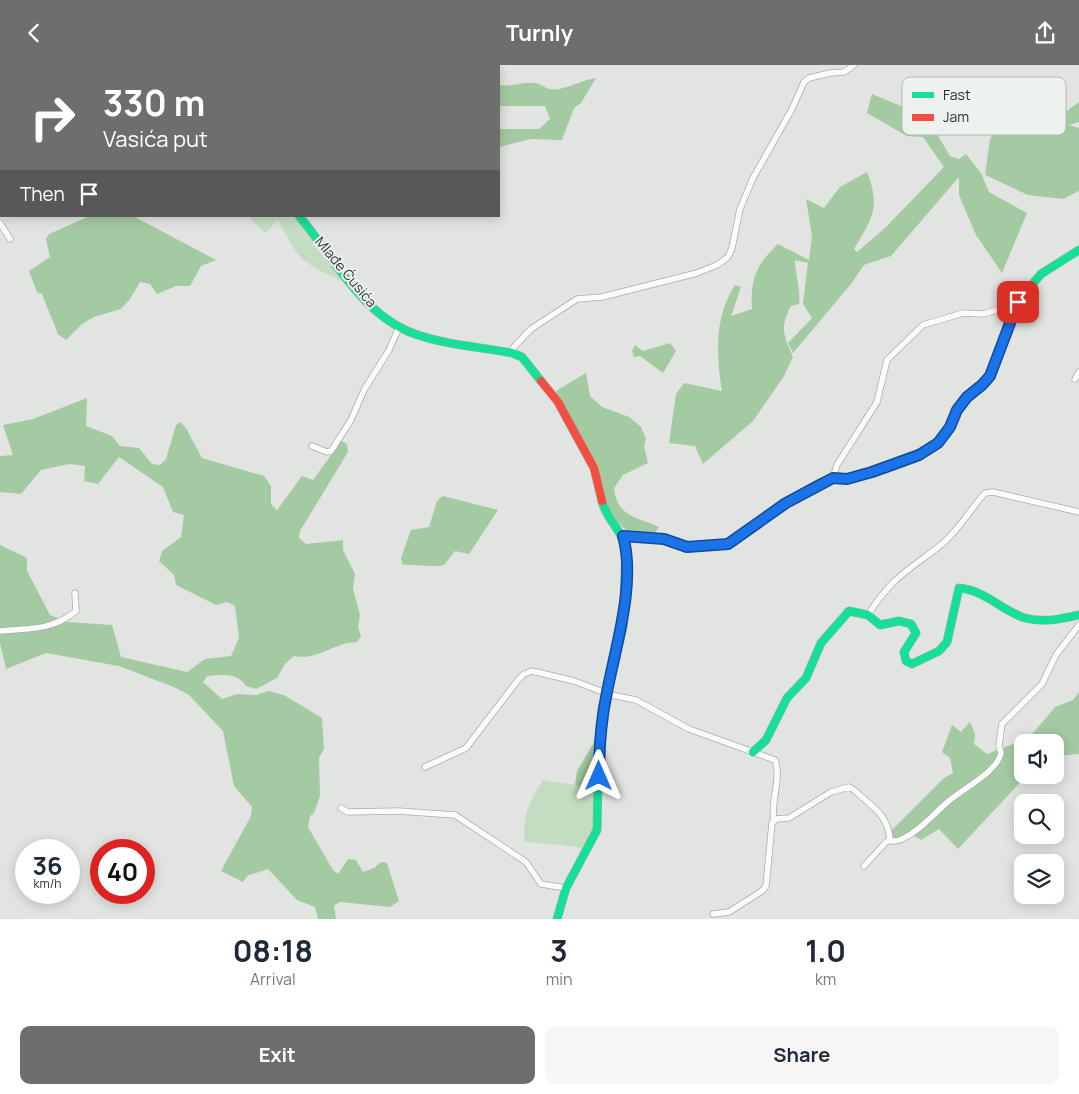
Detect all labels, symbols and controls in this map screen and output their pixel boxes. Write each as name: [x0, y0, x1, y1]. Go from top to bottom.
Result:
text: Turnly: [506, 18, 573, 48]
icon: back: [20, 19, 48, 47]
icon: share: [1031, 19, 1059, 47]
legend: [902, 77, 1066, 135]
text: 330 m: [103, 79, 205, 127]
icon: right: [20, 85, 85, 150]
text: Fast: [943, 85, 971, 104]
text: Jam: [943, 107, 969, 126]
text: Vasića put: [103, 124, 208, 154]
icon: arrive: [75, 180, 103, 208]
text: Then: [20, 181, 65, 207]
street label: Mlađe Ćusića: [311, 232, 381, 311]
pin: [997, 281, 1039, 323]
icon: arrive: [1004, 288, 1032, 316]
map controls: [1014, 734, 1064, 904]
button: sound: [1014, 734, 1064, 784]
position arrow: [572, 749, 624, 801]
button: search: [1014, 794, 1064, 844]
speed limit sign: 40: [90, 839, 155, 904]
text: 36: [32, 848, 63, 883]
button: layers: [1014, 854, 1064, 904]
text: km/h: [34, 875, 61, 892]
text: 08:18: [233, 930, 313, 971]
text: 3: [550, 930, 568, 971]
text: 1.0: [805, 930, 846, 971]
text: Arrival: [250, 968, 296, 990]
text: min: [546, 968, 572, 990]
text: km: [815, 968, 836, 990]
button: Exit: [20, 1026, 535, 1084]
button: Share: [545, 1026, 1059, 1084]

